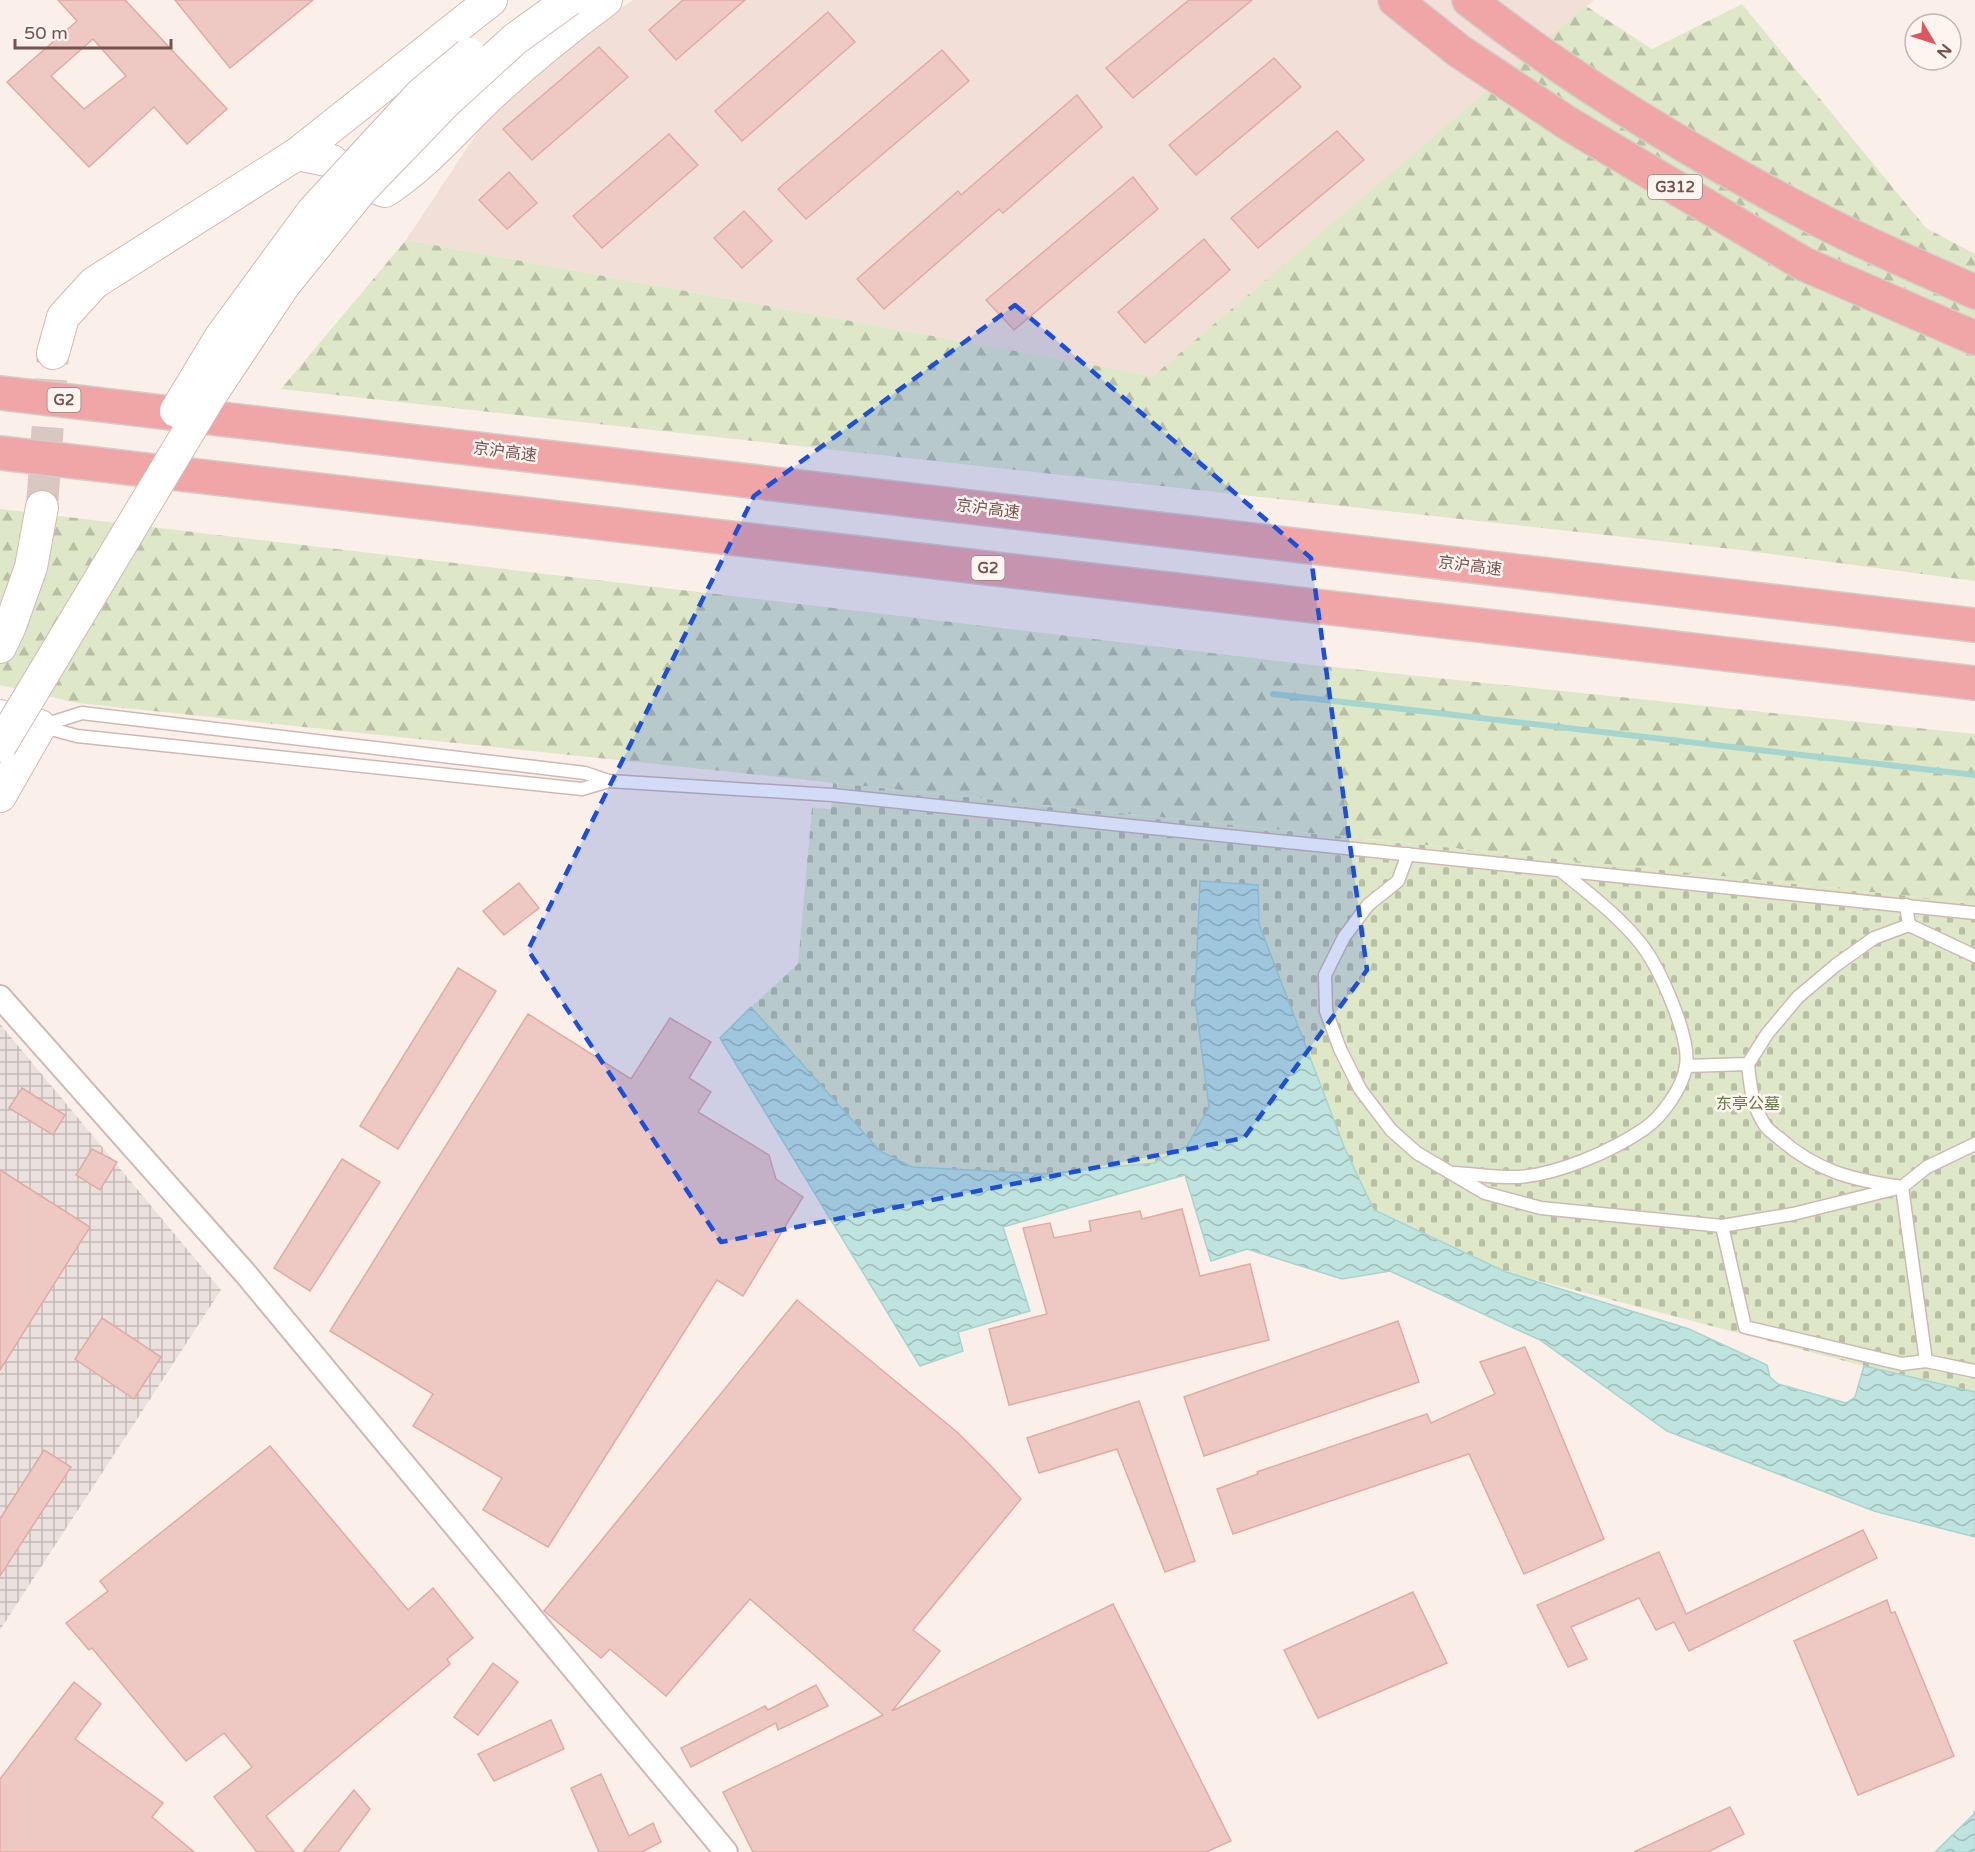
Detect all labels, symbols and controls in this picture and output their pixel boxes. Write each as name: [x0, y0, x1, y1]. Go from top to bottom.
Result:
scale bar: [15, 12, 171, 50]
north arrow: [1903, 12, 1963, 72]
text: 50 m: [24, 22, 68, 44]
text: N: [1932, 40, 1956, 62]
road number: G312: [1648, 175, 1702, 199]
road number: G2: [48, 388, 80, 412]
street label: 京沪高速: [472, 438, 538, 466]
street label: 京沪高速: [955, 495, 1021, 523]
street label: 京沪高速: [1437, 552, 1503, 580]
road number: G2: [972, 556, 1004, 580]
park label: 东亭公墓: [1716, 1094, 1780, 1114]

